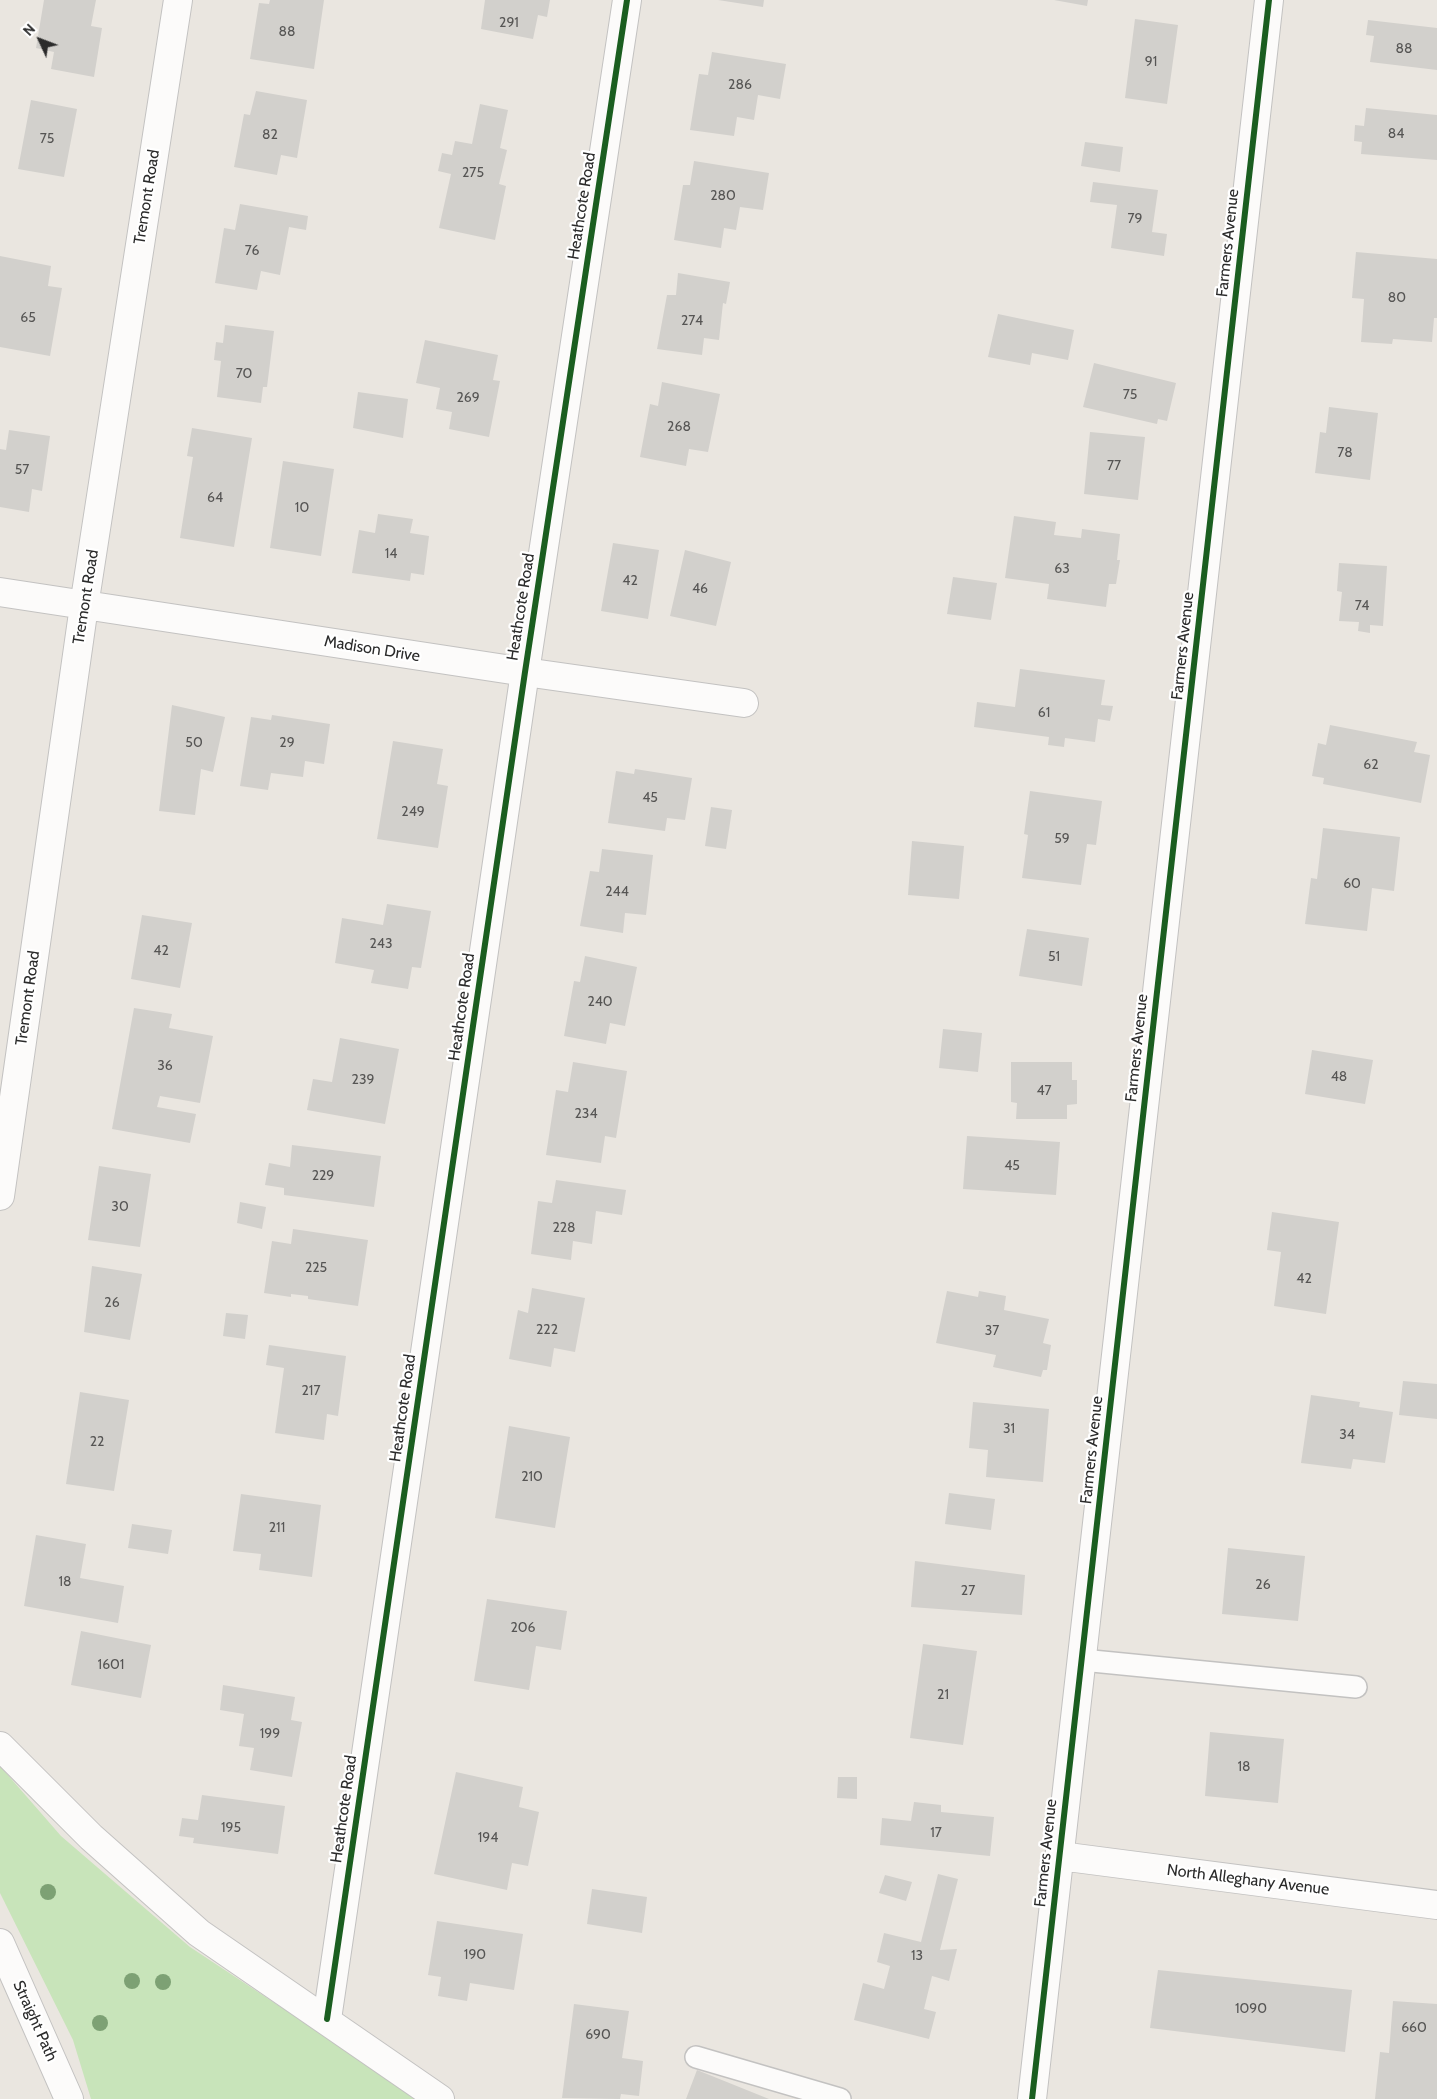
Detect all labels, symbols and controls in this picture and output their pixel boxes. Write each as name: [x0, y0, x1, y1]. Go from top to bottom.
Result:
north arrow: [15, 15, 65, 65]
house number: 291: [499, 15, 519, 31]
text: N: [19, 20, 39, 40]
house number: 88: [279, 24, 295, 40]
house number: 88: [1396, 41, 1412, 57]
house number: 91: [1145, 54, 1157, 70]
house number: 286: [728, 77, 752, 93]
house number: 84: [1388, 126, 1404, 142]
house number: 82: [262, 127, 278, 143]
house number: 75: [40, 131, 54, 147]
street label: Tremont Road: [130, 148, 164, 246]
street label: Heathcote Road: [564, 151, 600, 261]
house number: 275: [462, 165, 484, 181]
house number: 280: [710, 188, 736, 204]
street label: Farmers Avenue: [1213, 188, 1243, 298]
house number: 79: [1128, 211, 1142, 227]
house number: 76: [245, 243, 259, 259]
house number: 80: [1388, 290, 1406, 306]
house number: 65: [20, 310, 36, 326]
house number: 274: [681, 313, 703, 329]
house number: 70: [236, 366, 252, 382]
house number: 75: [1123, 387, 1137, 403]
house number: 269: [456, 390, 480, 406]
house number: 268: [667, 419, 691, 435]
house number: 78: [1337, 445, 1353, 461]
house number: 77: [1107, 458, 1121, 474]
house number: 57: [15, 462, 29, 478]
house number: 64: [207, 490, 223, 506]
house number: 10: [295, 500, 309, 516]
house number: 14: [385, 546, 397, 562]
street label: Tremont Road: [69, 548, 103, 646]
street label: Heathcote Road: [503, 552, 539, 662]
house number: 63: [1054, 561, 1070, 577]
house number: 42: [622, 573, 638, 589]
house number: 46: [692, 581, 708, 597]
street label: Farmers Avenue: [1168, 591, 1198, 701]
house number: 74: [1355, 598, 1369, 614]
street label: Madison Drive: [323, 632, 421, 666]
house number: 61: [1038, 705, 1050, 721]
house number: 50: [185, 735, 203, 751]
house number: 29: [279, 735, 295, 751]
house number: 62: [1363, 757, 1379, 773]
house number: 45: [642, 790, 658, 806]
house number: 249: [401, 804, 425, 820]
house number: 59: [1054, 831, 1070, 847]
house number: 60: [1343, 876, 1361, 892]
house number: 244: [605, 884, 629, 900]
house number: 243: [369, 936, 393, 952]
house number: 42: [153, 943, 169, 959]
street label: Tremont Road: [12, 949, 44, 1047]
house number: 51: [1048, 949, 1060, 965]
street label: Heathcote Road: [445, 952, 479, 1062]
street label: Farmers Avenue: [1122, 993, 1152, 1103]
house number: 240: [587, 994, 613, 1010]
house number: 36: [157, 1058, 173, 1074]
house number: 48: [1331, 1069, 1347, 1085]
house number: 239: [352, 1072, 374, 1088]
house number: 47: [1036, 1083, 1052, 1099]
house number: 234: [574, 1106, 598, 1122]
house number: 45: [1004, 1158, 1020, 1174]
house number: 229: [312, 1168, 334, 1184]
house number: 30: [111, 1199, 129, 1215]
house number: 228: [552, 1220, 576, 1236]
house number: 225: [305, 1260, 327, 1276]
house number: 42: [1296, 1271, 1312, 1287]
house number: 26: [104, 1295, 120, 1311]
house number: 222: [536, 1322, 558, 1338]
house number: 37: [985, 1323, 999, 1339]
street label: Heathcote Road: [386, 1353, 420, 1463]
house number: 217: [302, 1383, 320, 1399]
street label: Farmers Avenue: [1077, 1395, 1107, 1505]
house number: 31: [1003, 1421, 1015, 1437]
house number: 34: [1339, 1427, 1355, 1443]
house number: 22: [90, 1434, 104, 1450]
house number: 210: [521, 1469, 543, 1485]
house number: 211: [269, 1520, 285, 1536]
house number: 18: [58, 1574, 72, 1590]
house number: 26: [1255, 1577, 1271, 1593]
house number: 27: [961, 1583, 975, 1599]
house number: 206: [510, 1620, 536, 1636]
house number: 1601: [98, 1657, 124, 1673]
house number: 21: [937, 1687, 949, 1703]
house number: 199: [260, 1726, 280, 1742]
street label: Heathcote Road: [327, 1754, 361, 1864]
house number: 18: [1237, 1759, 1251, 1775]
street label: Farmers Avenue: [1031, 1798, 1061, 1908]
house number: 195: [221, 1820, 241, 1836]
house number: 17: [930, 1825, 942, 1841]
house number: 194: [478, 1830, 498, 1846]
street label: North Alleghany Avenue: [1166, 1861, 1330, 1899]
house number: 190: [464, 1947, 486, 1963]
house number: 13: [911, 1948, 923, 1964]
street label: Straight Path: [9, 1978, 61, 2064]
house number: 1090: [1235, 2001, 1267, 2017]
house number: 660: [1401, 2020, 1427, 2036]
house number: 690: [585, 2027, 611, 2043]

